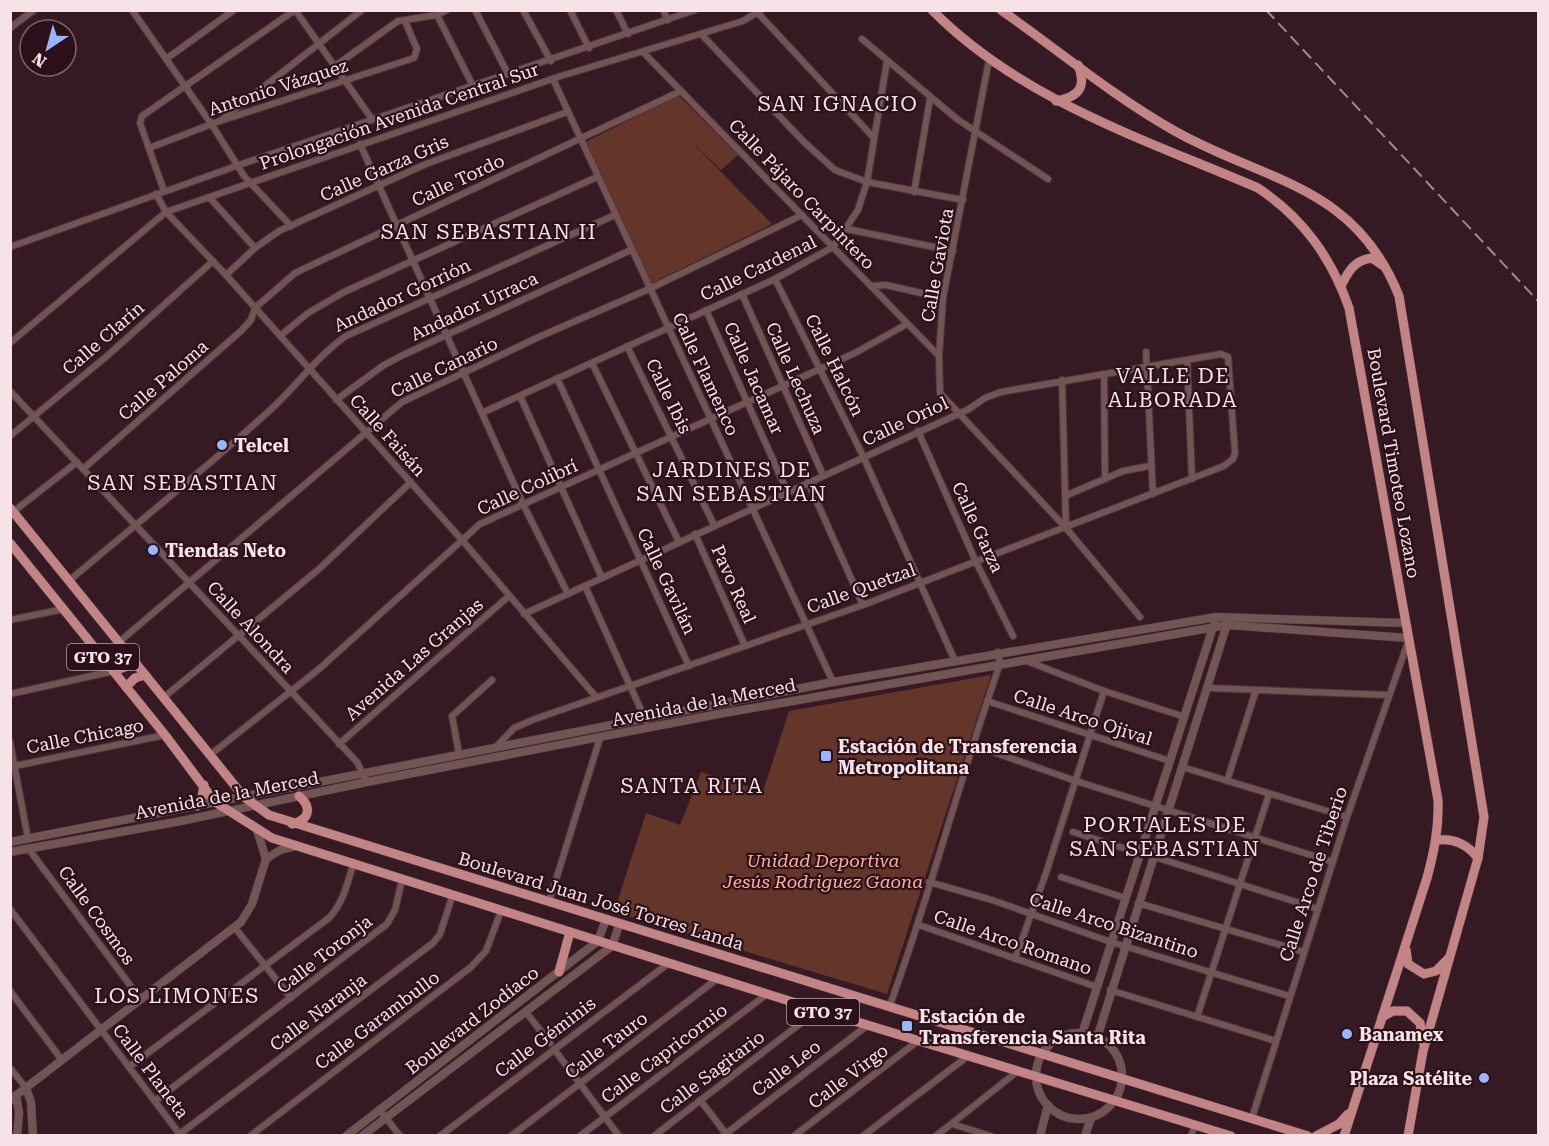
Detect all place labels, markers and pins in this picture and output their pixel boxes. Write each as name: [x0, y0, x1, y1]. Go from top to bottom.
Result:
place label: Telcel: [234, 435, 289, 456]
marker: Telcel: [215, 438, 229, 452]
place label: Tiendas Neto: [165, 540, 286, 561]
marker: Tiendas Neto: [146, 543, 160, 557]
place label: Estación de Transferencia Metropolitana: [838, 736, 1078, 778]
marker: Estación de Transferencia Metropolitana: [819, 749, 833, 763]
place label: Estación de Transferencia Santa Rita: [919, 1006, 1146, 1048]
marker: Estación de Transferencia Santa Rita: [900, 1019, 914, 1033]
place label: Banamex: [1359, 1024, 1444, 1045]
marker: Banamex: [1340, 1027, 1354, 1041]
place label: Plaza Satélite: [1350, 1068, 1472, 1089]
marker: Plaza Satélite: [1477, 1071, 1491, 1085]

